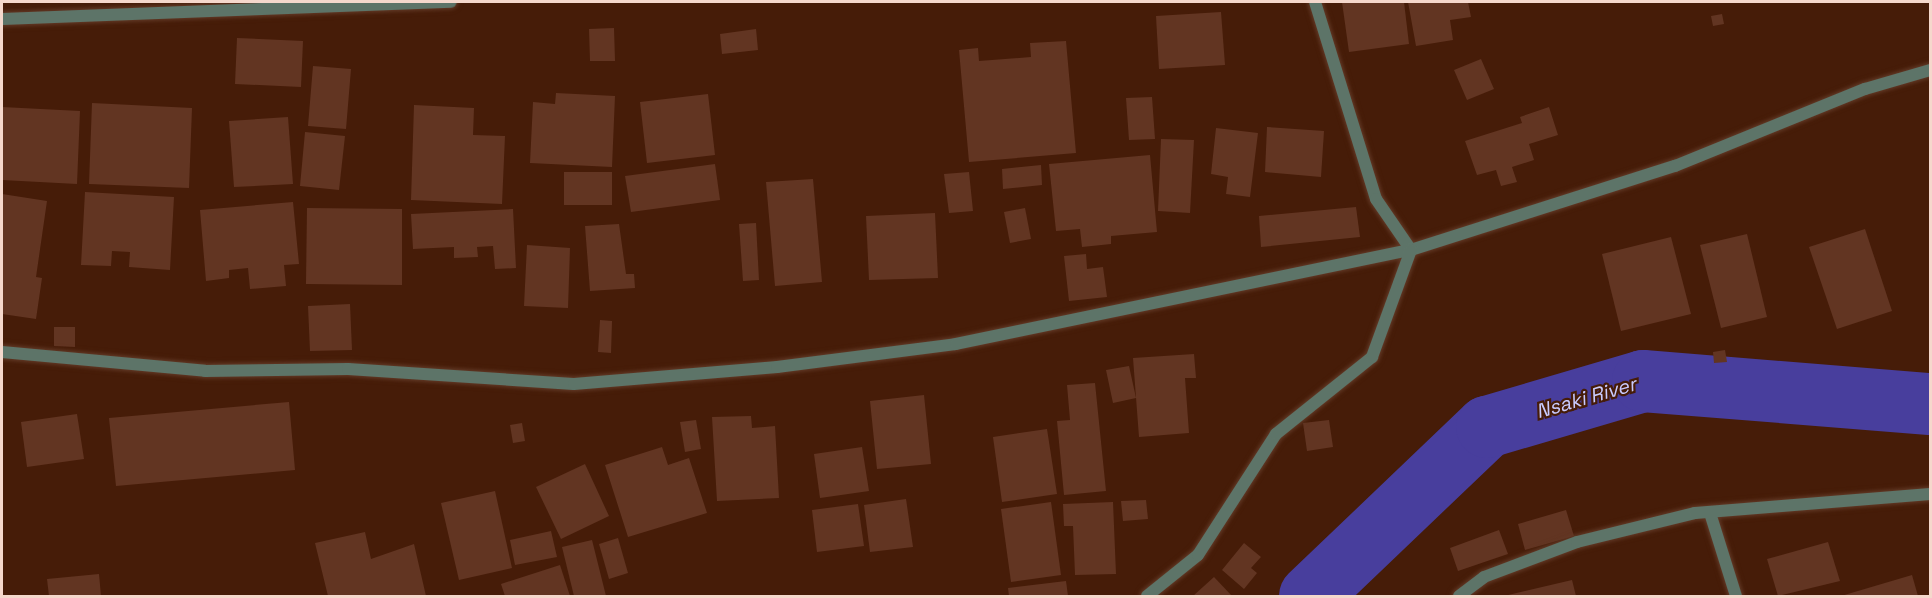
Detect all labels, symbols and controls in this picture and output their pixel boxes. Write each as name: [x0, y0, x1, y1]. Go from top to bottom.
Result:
water label: Nsaki River: [1533, 372, 1639, 424]

